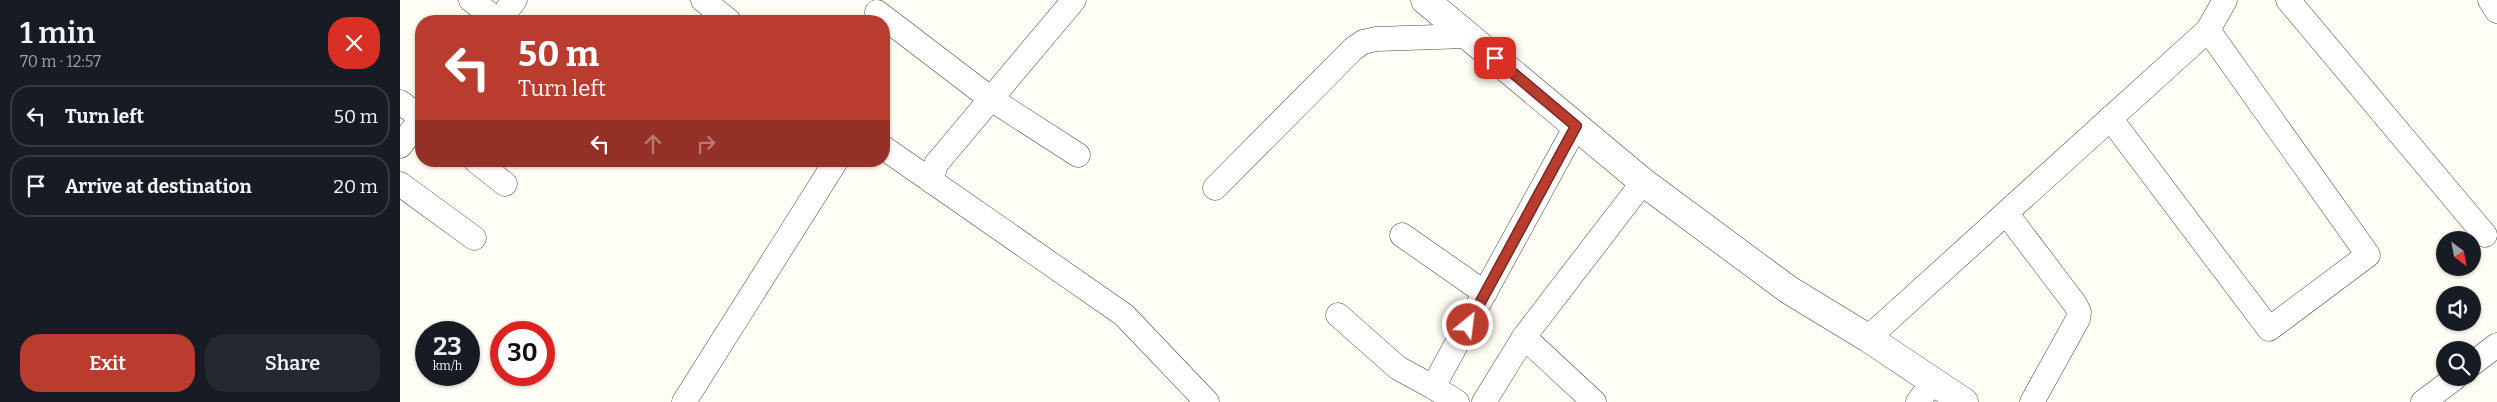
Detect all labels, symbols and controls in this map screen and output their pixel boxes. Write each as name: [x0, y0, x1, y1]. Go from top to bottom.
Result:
text: 1 min: [20, 15, 95, 51]
button: close: [328, 17, 380, 69]
text: 50 m: [518, 33, 599, 75]
icon: left: [435, 35, 500, 100]
pin: [1474, 37, 1516, 79]
icon: arrive: [1481, 44, 1509, 72]
text: 70 m · 12:57: [20, 52, 101, 71]
text: Turn left: [518, 75, 606, 102]
icon: left: [22, 102, 50, 130]
text: Turn left: [65, 105, 144, 128]
text: 50 m: [334, 105, 378, 128]
icon: left: [586, 130, 614, 158]
icon: ahead: [639, 130, 667, 158]
icon: right: [692, 130, 720, 158]
icon: arrive: [22, 172, 50, 200]
text: Arrive at destination: [65, 175, 252, 198]
text: 20 m: [334, 175, 378, 198]
north arrow: [2436, 231, 2481, 276]
map controls: [2436, 231, 2481, 386]
button: sound: [2436, 286, 2481, 331]
position arrow: [1441, 298, 1493, 350]
speed limit sign: 30: [490, 321, 555, 386]
text: 23: [433, 332, 462, 362]
button: Exit: [20, 334, 195, 392]
button: Share: [205, 334, 380, 392]
button: search: [2436, 341, 2481, 386]
text: km/h: [433, 359, 462, 373]

